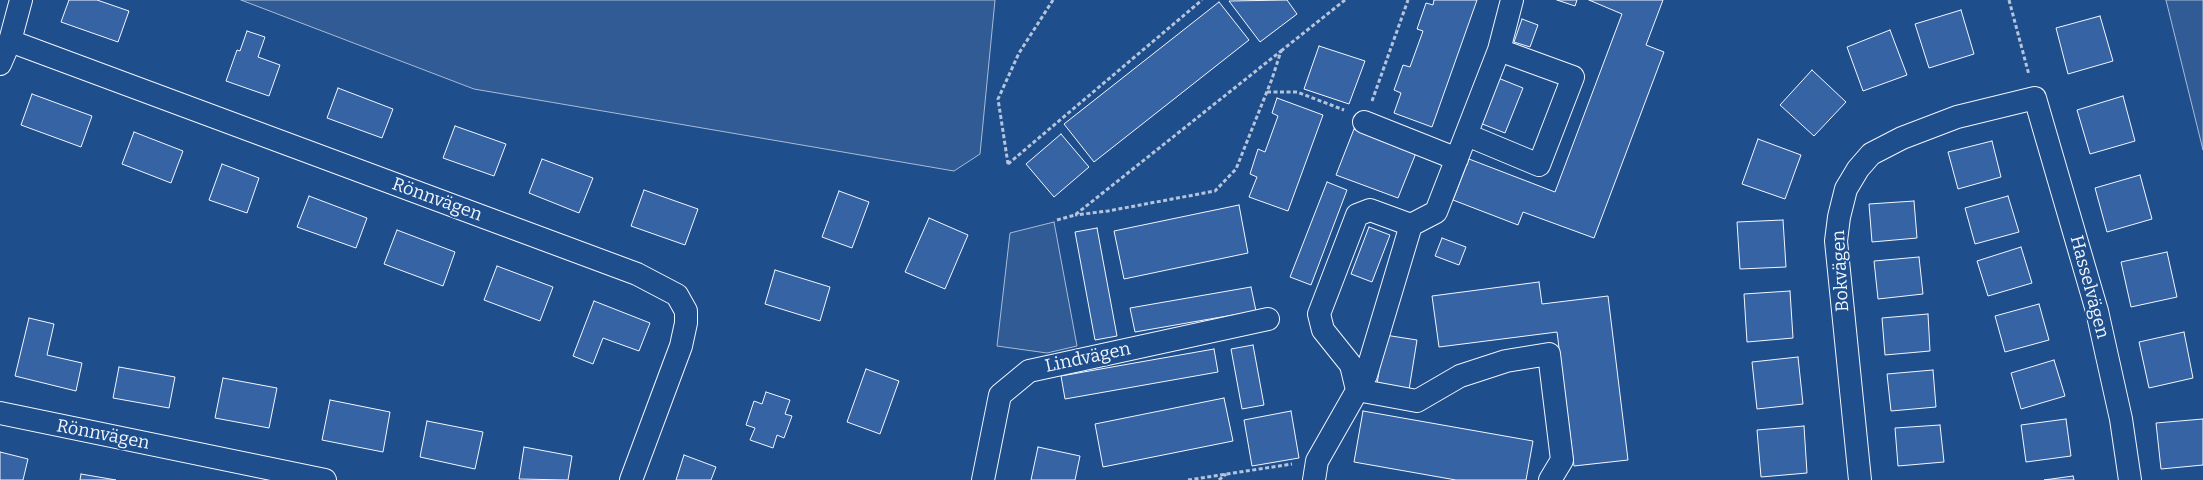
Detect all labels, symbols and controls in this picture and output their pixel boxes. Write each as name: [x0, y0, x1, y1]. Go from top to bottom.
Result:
street label: Rönnvägen: [389, 174, 485, 226]
street label: Bokvägen: [1828, 230, 1854, 312]
street label: Hasselvägen: [2065, 233, 2113, 341]
street label: Lindvägen: [1043, 338, 1133, 378]
street label: Rönnvägen: [55, 415, 151, 455]

